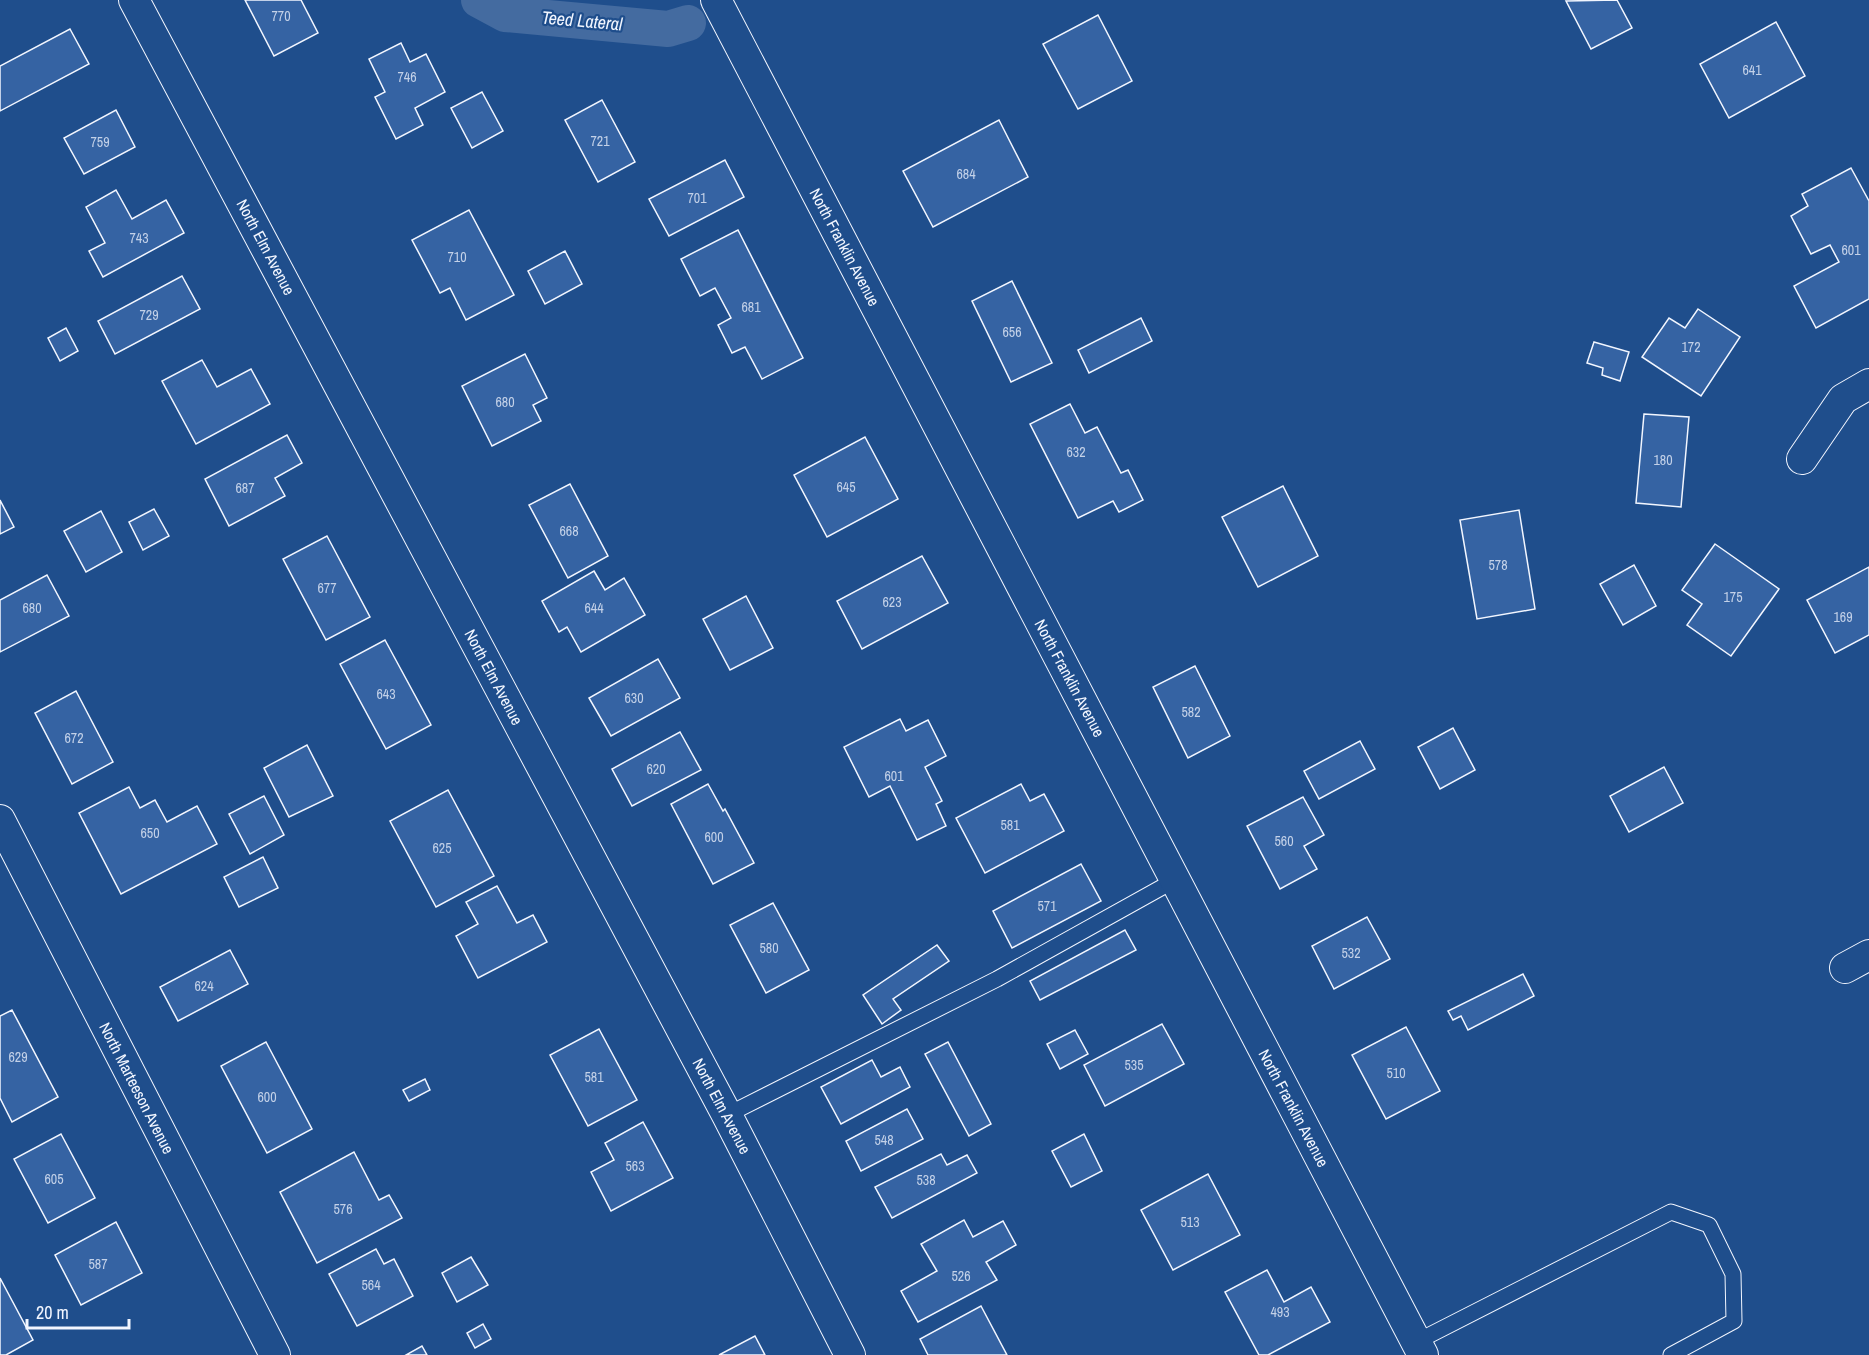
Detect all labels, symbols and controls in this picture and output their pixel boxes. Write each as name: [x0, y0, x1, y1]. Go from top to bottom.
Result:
water label: Teed Lateral: [541, 5, 624, 37]
house number: 770: [271, 7, 291, 25]
house number: 641: [1742, 61, 1762, 79]
house number: 746: [397, 68, 417, 86]
house number: 721: [590, 132, 610, 150]
house number: 759: [90, 133, 110, 151]
house number: 684: [956, 165, 976, 183]
street label: North Franklin Avenue: [805, 184, 885, 310]
house number: 701: [687, 189, 707, 207]
street label: North Elm Avenue: [232, 195, 300, 299]
house number: 743: [129, 229, 149, 247]
house number: 601: [1841, 241, 1861, 259]
house number: 710: [447, 248, 467, 266]
house number: 681: [741, 298, 761, 316]
house number: 729: [139, 306, 159, 324]
house number: 656: [1002, 323, 1022, 341]
house number: 172: [1681, 338, 1701, 356]
house number: 680: [495, 393, 515, 411]
house number: 632: [1066, 443, 1086, 461]
house number: 180: [1653, 451, 1673, 469]
house number: 645: [836, 478, 856, 496]
house number: 687: [235, 479, 255, 497]
house number: 668: [559, 522, 579, 540]
house number: 578: [1488, 556, 1508, 574]
house number: 677: [317, 579, 337, 597]
house number: 175: [1723, 588, 1743, 606]
house number: 623: [882, 593, 902, 611]
house number: 680: [22, 599, 42, 617]
house number: 644: [584, 599, 604, 617]
house number: 169: [1833, 608, 1853, 626]
street label: North Franklin Avenue: [1030, 615, 1110, 741]
street label: North Elm Avenue: [460, 625, 528, 729]
house number: 643: [376, 685, 396, 703]
house number: 630: [624, 689, 644, 707]
house number: 582: [1181, 703, 1201, 721]
house number: 672: [64, 729, 84, 747]
house number: 620: [646, 760, 666, 778]
house number: 601: [884, 767, 904, 785]
house number: 581: [1000, 816, 1020, 834]
house number: 650: [140, 824, 160, 842]
house number: 600: [704, 828, 724, 846]
house number: 560: [1274, 832, 1294, 850]
house number: 625: [432, 839, 452, 857]
house number: 571: [1037, 897, 1057, 915]
house number: 580: [759, 939, 779, 957]
house number: 532: [1341, 944, 1361, 962]
house number: 624: [194, 977, 214, 995]
street label: North Marteeson Avenue: [94, 1018, 180, 1158]
street label: North Franklin Avenue: [1254, 1045, 1334, 1171]
house number: 629: [8, 1048, 28, 1066]
street label: North Elm Avenue: [688, 1054, 756, 1158]
house number: 535: [1124, 1056, 1144, 1074]
house number: 510: [1386, 1064, 1406, 1082]
house number: 581: [584, 1068, 604, 1086]
house number: 600: [257, 1088, 277, 1106]
house number: 548: [874, 1131, 894, 1149]
house number: 563: [625, 1157, 645, 1175]
house number: 605: [44, 1170, 64, 1188]
house number: 538: [916, 1171, 936, 1189]
house number: 576: [333, 1200, 353, 1218]
house number: 513: [1180, 1213, 1200, 1231]
house number: 587: [88, 1255, 108, 1273]
house number: 526: [951, 1267, 971, 1285]
house number: 564: [361, 1276, 381, 1294]
scale bar: [27, 1292, 129, 1330]
text: 20 m: [36, 1300, 69, 1325]
house number: 493: [1270, 1303, 1290, 1321]

